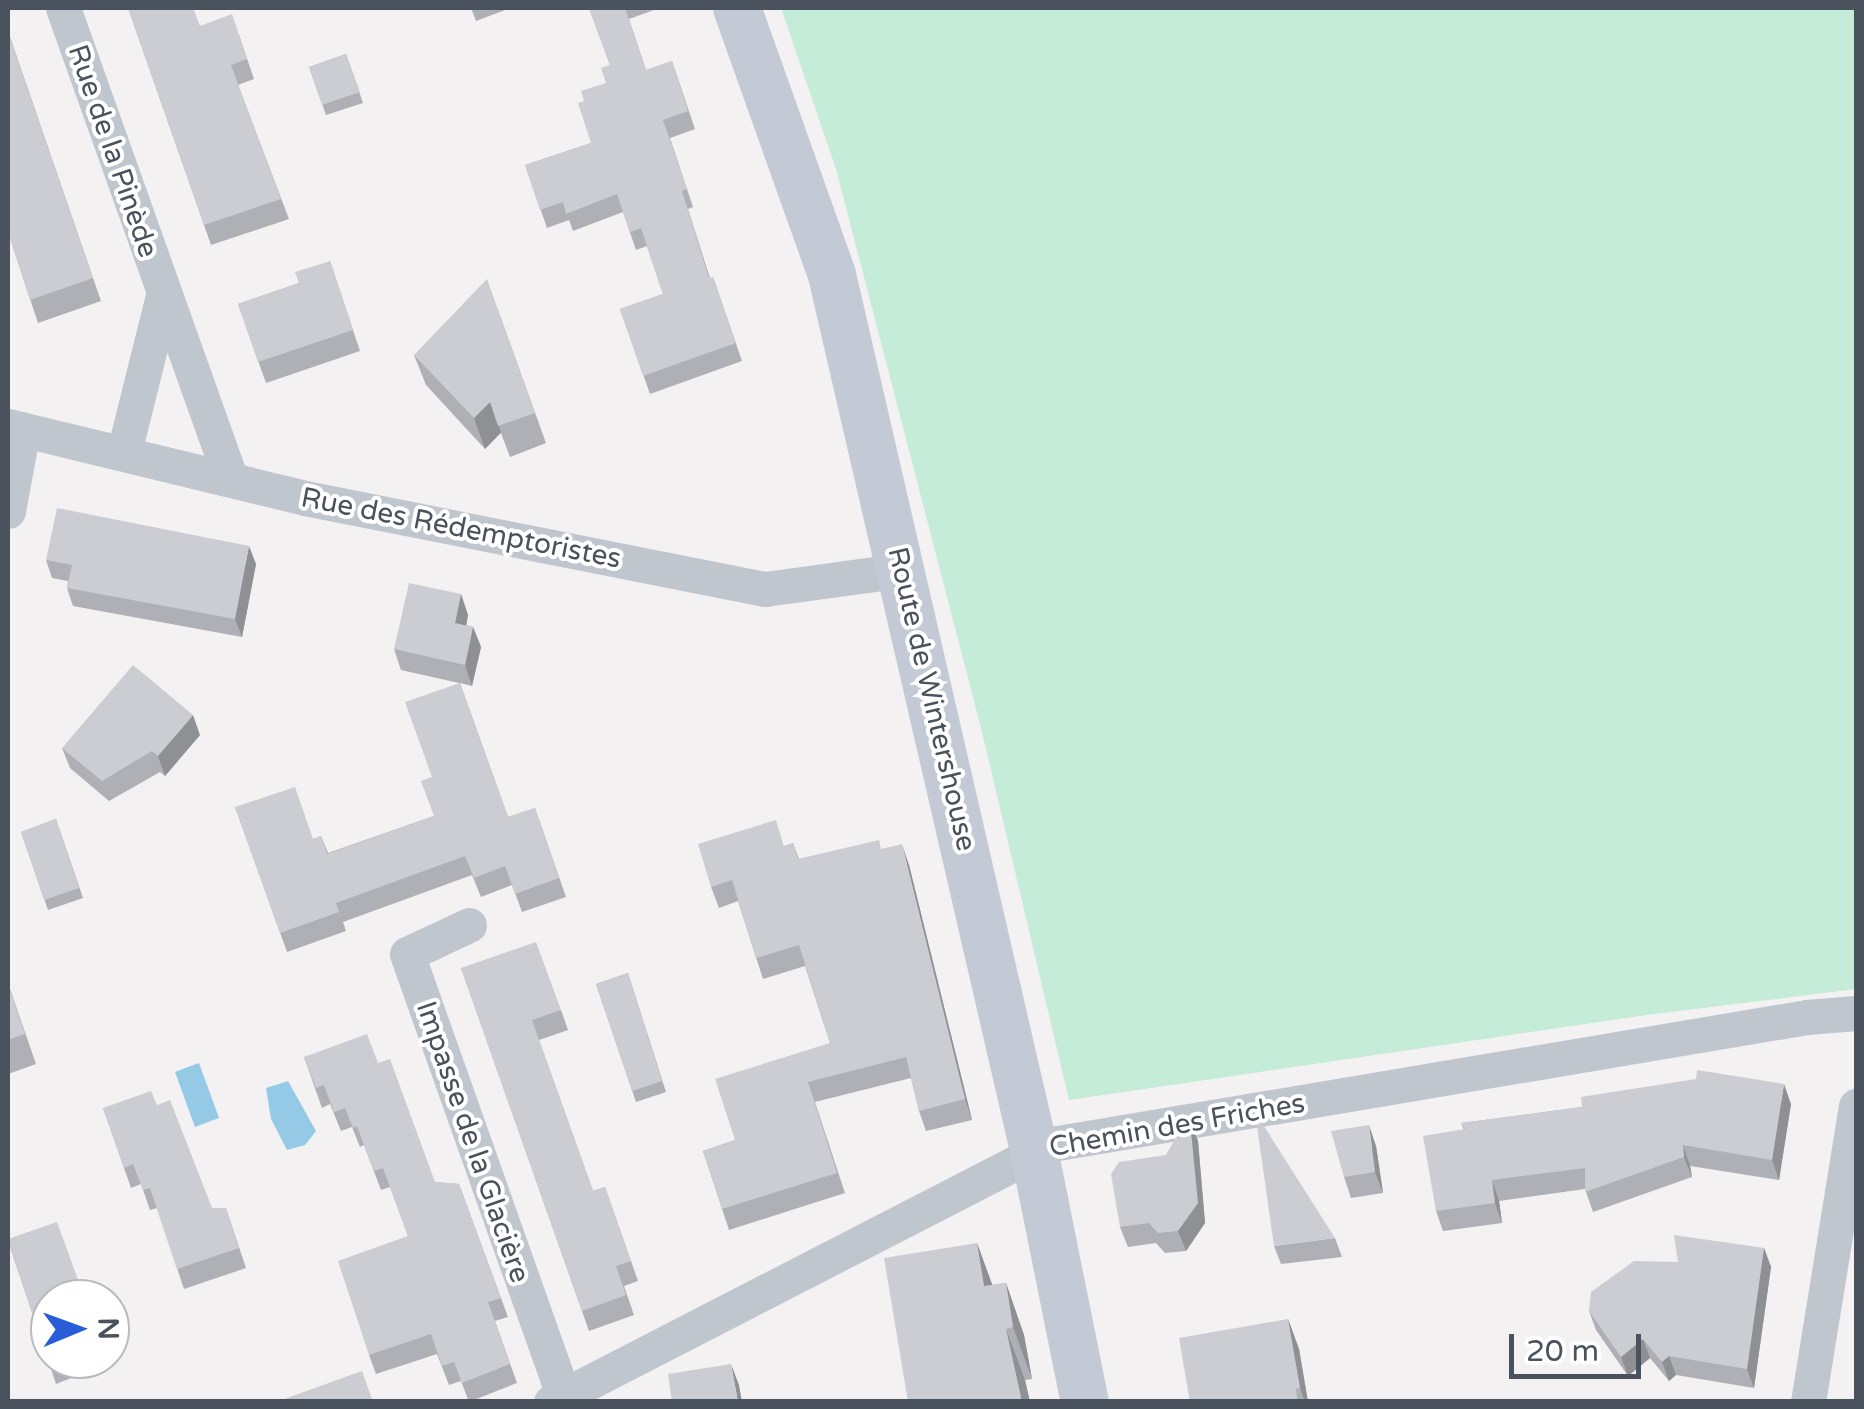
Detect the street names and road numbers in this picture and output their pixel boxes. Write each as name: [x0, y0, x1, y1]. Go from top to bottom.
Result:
street label: Rue de la Pinède: [61, 40, 165, 262]
street label: Rue des Rédemptoristes: [298, 480, 624, 576]
street label: Route de Wintershouse: [881, 544, 983, 854]
street label: Impasse de la Glacière: [409, 997, 537, 1287]
street label: Chemin des Friches: [1047, 1086, 1307, 1164]

